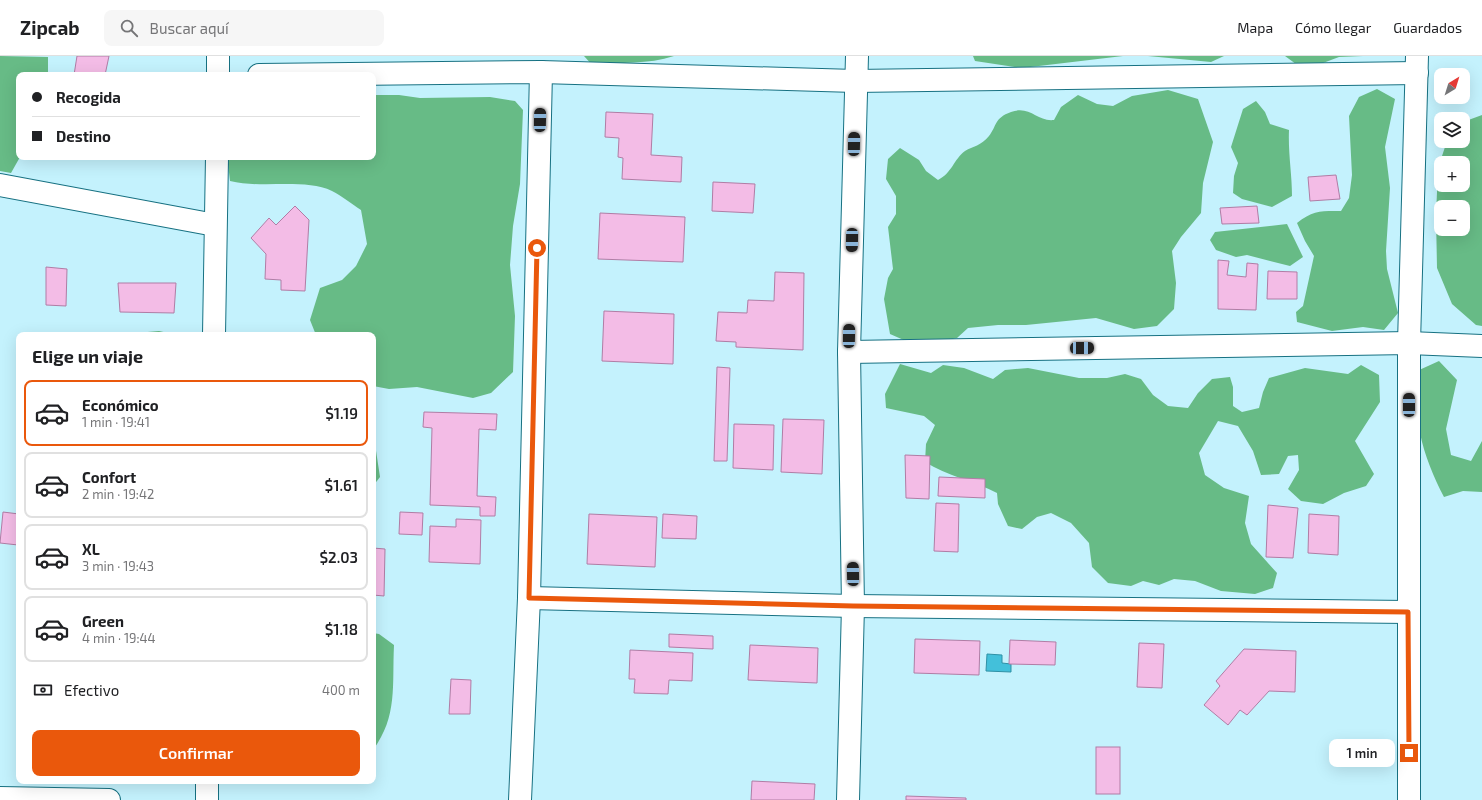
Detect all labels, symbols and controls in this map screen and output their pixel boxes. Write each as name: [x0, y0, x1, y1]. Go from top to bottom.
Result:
search box: [104, 10, 384, 46]
text: Zipcab: [20, 16, 80, 39]
icon: search: [118, 17, 140, 39]
text: Buscar aquí: [150, 19, 229, 37]
text: Mapa: [1237, 19, 1273, 36]
text: Cómo llegar: [1295, 19, 1371, 36]
text: Guardados: [1393, 19, 1462, 36]
north arrow: [1434, 68, 1470, 104]
map controls: [1434, 68, 1470, 236]
text: Recogida: [56, 88, 121, 106]
car: [534, 108, 546, 132]
button: layers: [1434, 112, 1470, 148]
text: Destino: [56, 127, 111, 145]
car: [848, 132, 860, 156]
button: +: [1434, 156, 1470, 192]
button: −: [1434, 200, 1470, 236]
car: [846, 228, 858, 252]
route start: [528, 239, 546, 257]
car: [843, 324, 855, 348]
car: [1070, 342, 1094, 354]
text: Elige un viaje: [32, 345, 143, 367]
car: [1403, 393, 1415, 417]
icon: car: [34, 395, 70, 431]
text: Económico: [82, 396, 159, 414]
text: $1.19: [325, 404, 358, 422]
text: 1 min · 19:41: [82, 414, 150, 430]
icon: car: [34, 467, 70, 503]
text: Confort: [82, 468, 136, 486]
text: $1.61: [325, 476, 358, 494]
text: 2 min · 19:42: [82, 486, 154, 502]
icon: car: [34, 539, 70, 575]
text: XL: [82, 540, 100, 558]
text: $2.03: [320, 548, 358, 566]
text: 3 min · 19:43: [82, 558, 154, 574]
car: [847, 562, 859, 586]
icon: car: [34, 611, 70, 647]
text: Green: [82, 612, 124, 630]
text: $1.18: [325, 620, 358, 638]
text: 4 min · 19:44: [82, 630, 156, 646]
icon: cash: [32, 679, 54, 701]
text: Efectivo: [64, 681, 119, 699]
text: 400 m: [322, 682, 360, 698]
button: Confirmar: [32, 730, 360, 776]
callout: 1 min: [1329, 739, 1395, 767]
route end: [1400, 744, 1418, 762]
text: 1 min: [1347, 745, 1377, 761]

